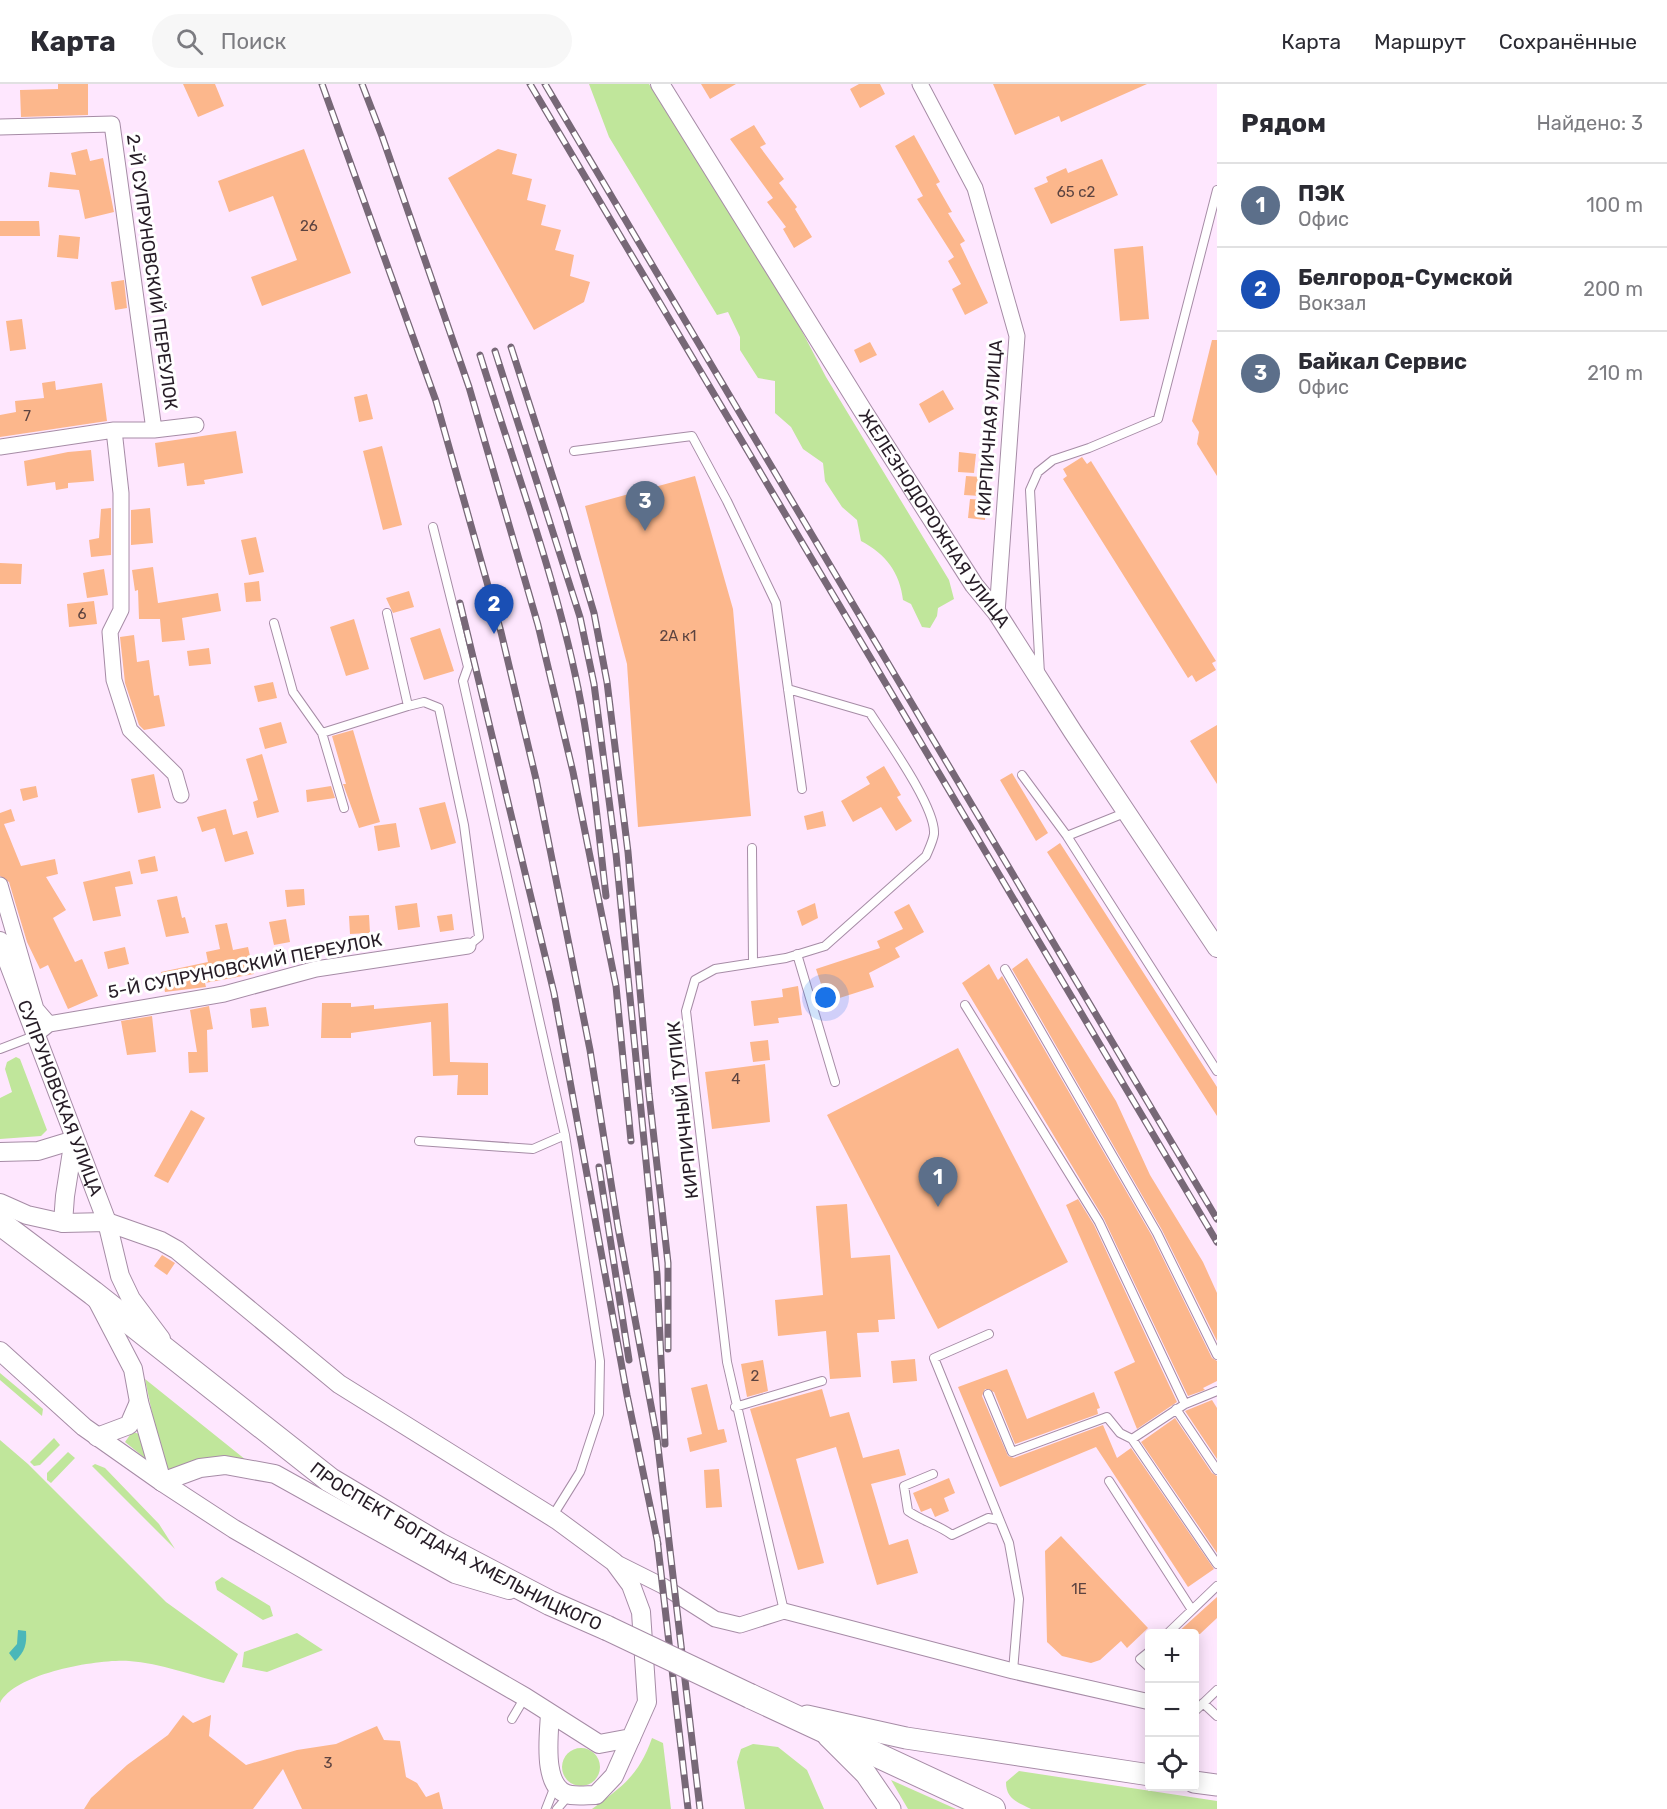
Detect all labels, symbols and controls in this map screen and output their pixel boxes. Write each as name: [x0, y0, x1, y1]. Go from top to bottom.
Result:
search box: [152, 14, 572, 68]
text: Карта: [30, 25, 116, 58]
icon: search: [173, 25, 206, 58]
text: Поиск: [221, 28, 286, 55]
text: Карта: [1281, 29, 1341, 54]
text: Маршрут: [1374, 29, 1466, 54]
text: Сохранённые: [1499, 29, 1637, 54]
text: Рядом: [1241, 108, 1326, 139]
text: Найдено: 3: [1537, 111, 1643, 135]
street label: 2-Й СУПРУНОВСКИЙ ПЕРЕУЛОК: [122, 133, 182, 411]
text: ПЭК: [1298, 180, 1345, 207]
house number: 65 с2: [1057, 183, 1096, 201]
text: 1: [1256, 193, 1265, 217]
text: 100 m: [1586, 193, 1643, 217]
text: Офис: [1298, 207, 1349, 231]
house number: 26: [300, 217, 318, 235]
text: Белгород-Сумской: [1298, 264, 1513, 291]
text: 2: [1254, 277, 1267, 301]
text: 200 m: [1583, 277, 1643, 301]
text: Вокзал: [1298, 291, 1366, 315]
street label: КИРПИЧНАЯ УЛИЦА: [973, 339, 1007, 517]
text: Байкал Сервис: [1298, 348, 1467, 375]
text: 3: [1254, 361, 1267, 385]
text: 210 m: [1587, 361, 1643, 385]
text: Офис: [1298, 375, 1349, 399]
street label: ЖЕЛЕЗНОДОРОЖНАЯ УЛИЦА: [854, 405, 1015, 632]
house number: 7: [23, 407, 31, 425]
pin: 3: [626, 482, 664, 531]
pin: 2: [474, 584, 514, 634]
house number: 6: [77, 605, 87, 623]
house number: 2А к1: [660, 627, 697, 645]
street label: 5-Й СУПРУНОВСКИЙ ПЕРЕУЛОК: [106, 929, 384, 1003]
your location: [811, 983, 840, 1012]
street label: СУПРУНОВСКАЯ УЛИЦА: [12, 997, 107, 1199]
street label: КИРПИЧНЫЙ ТУПИК: [663, 1020, 703, 1200]
house number: 4: [731, 1070, 741, 1088]
pin: 1: [918, 1158, 958, 1207]
house number: 2: [751, 1367, 760, 1385]
street label: ПРОСПЕКТ БОГДАНА ХМЕЛЬНИЦКОГО: [306, 1458, 605, 1635]
house number: 1Е: [1071, 1580, 1087, 1598]
map controls: [1145, 1629, 1199, 1791]
button: +: [1145, 1629, 1199, 1683]
button: −: [1145, 1683, 1199, 1737]
button: locate: [1145, 1737, 1199, 1791]
house number: 3: [323, 1754, 333, 1772]

